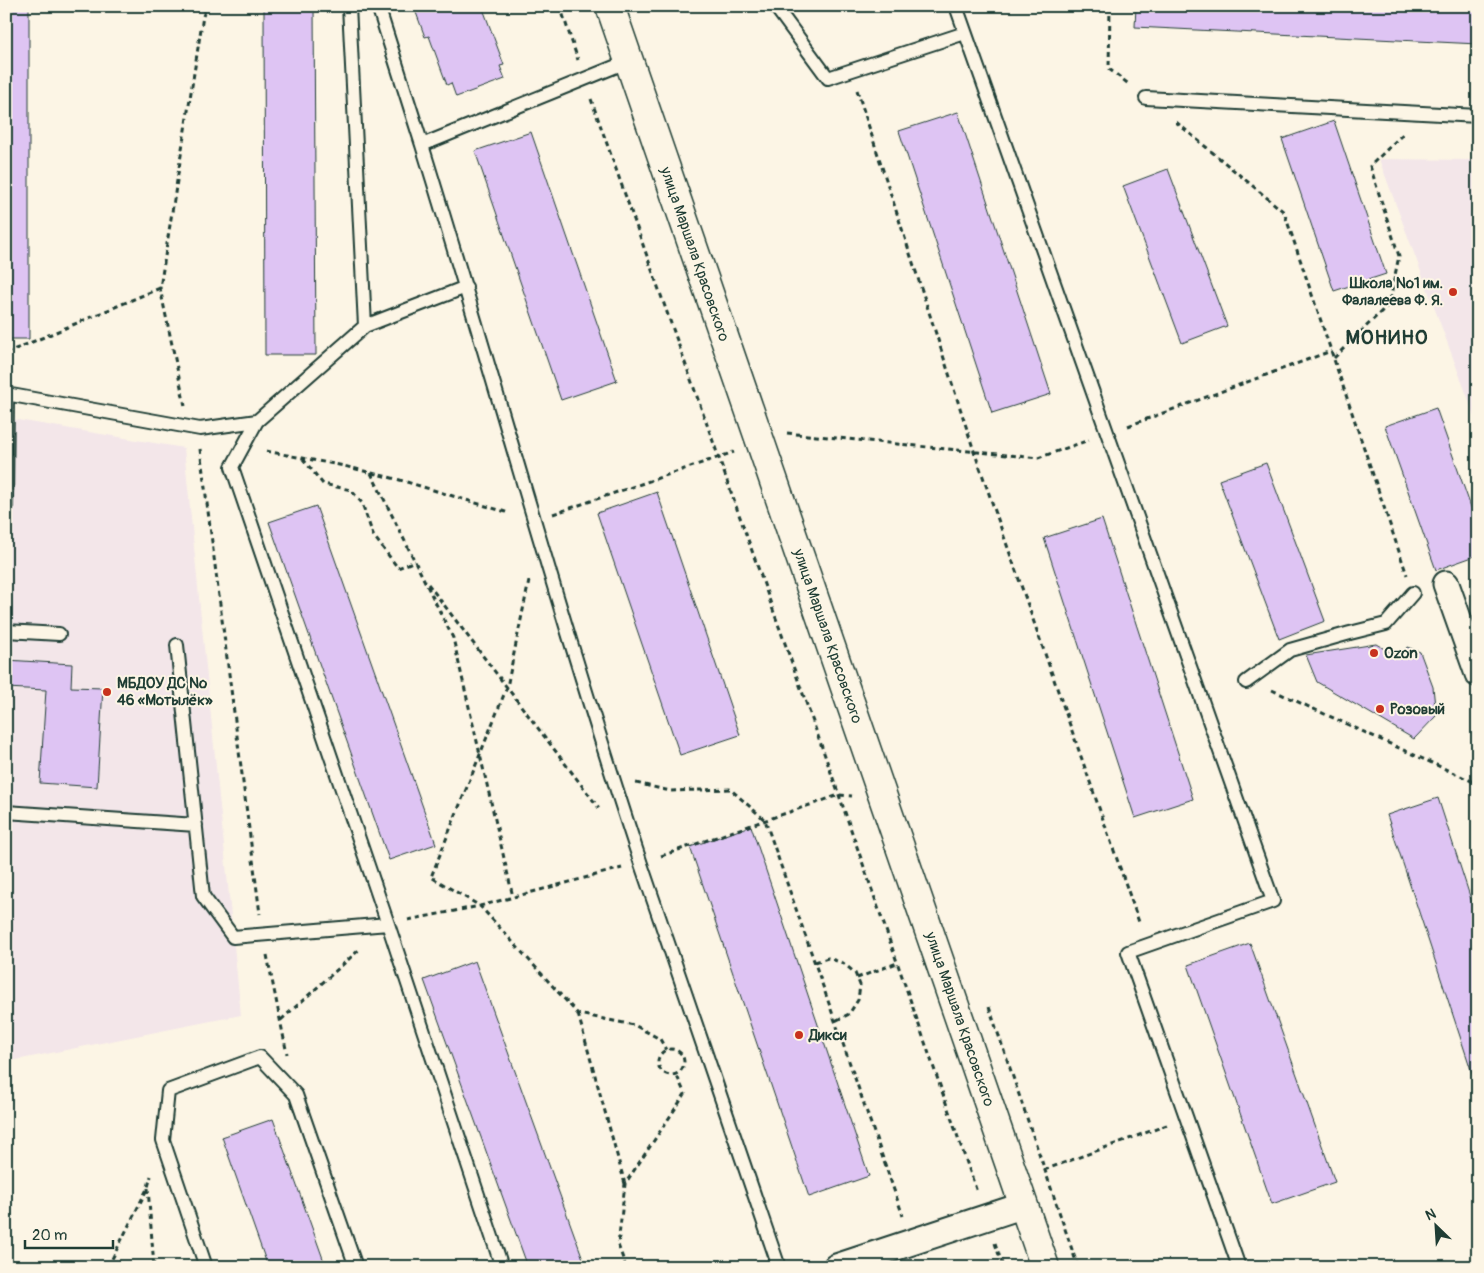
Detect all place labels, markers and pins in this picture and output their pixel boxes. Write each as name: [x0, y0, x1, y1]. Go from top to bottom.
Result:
place label: Школа №1 им. Фалалеева Ф. Я.: [1341, 274, 1443, 310]
marker: Школа №1 им. Фалалеева Ф. Я.: [1447, 286, 1459, 298]
place label: Ozon: [1384, 644, 1418, 663]
marker: Ozon: [1368, 647, 1380, 659]
place label: МБДОУ ДC № 46 «Мотылёк»: [117, 674, 213, 710]
marker: МБДОУ ДC № 46 «Мотылёк»: [101, 686, 113, 698]
place label: Розовый: [1390, 700, 1445, 719]
marker: Розовый: [1374, 703, 1386, 715]
place label: Дикси: [808, 1026, 847, 1045]
marker: Дикси: [793, 1029, 805, 1041]

